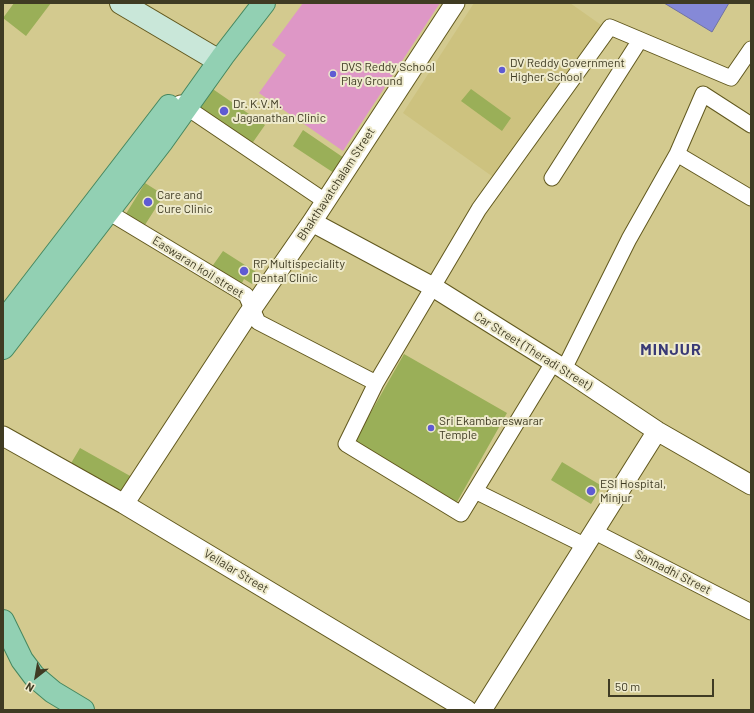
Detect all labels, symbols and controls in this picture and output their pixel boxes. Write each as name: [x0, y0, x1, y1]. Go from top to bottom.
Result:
place label: DV Reddy Government Higher School: [510, 56, 625, 84]
place label: DVS Reddy School Play Ground: [341, 60, 435, 88]
marker: DV Reddy Government Higher School: [497, 65, 507, 75]
marker: DVS Reddy School Play Ground: [328, 69, 338, 79]
place label: Dr. K.V.M. Jaganathan Clinic: [233, 97, 326, 125]
marker: Dr. K.V.M. Jaganathan Clinic: [218, 105, 230, 117]
street label: Bhakthavatchalam Street: [294, 125, 378, 243]
place label: Care and Cure Clinic: [157, 188, 213, 216]
marker: Care and Cure Clinic: [142, 196, 154, 208]
street label: Easwaran koil street: [150, 233, 246, 301]
place label: RP Multispeciality Dental Clinic: [253, 257, 345, 285]
marker: RP Multispeciality Dental Clinic: [238, 265, 250, 277]
street label: Car Street (Theradi Street): [471, 309, 595, 393]
district label: MINJUR: [640, 340, 702, 360]
place label: Sri Ekambareswarar Temple: [439, 414, 543, 442]
marker: Sri Ekambareswarar Temple: [426, 423, 436, 433]
place label: ESI Hospital, Minjur: [600, 477, 666, 505]
marker: ESI Hospital, Minjur: [585, 485, 597, 497]
street label: Vellalar Street: [201, 546, 271, 596]
street label: Sannadhi Street: [633, 547, 713, 597]
north arrow: [16, 657, 56, 697]
scale bar: [610, 671, 716, 697]
text: 50 m: [615, 679, 640, 693]
text: N: [23, 680, 36, 695]

